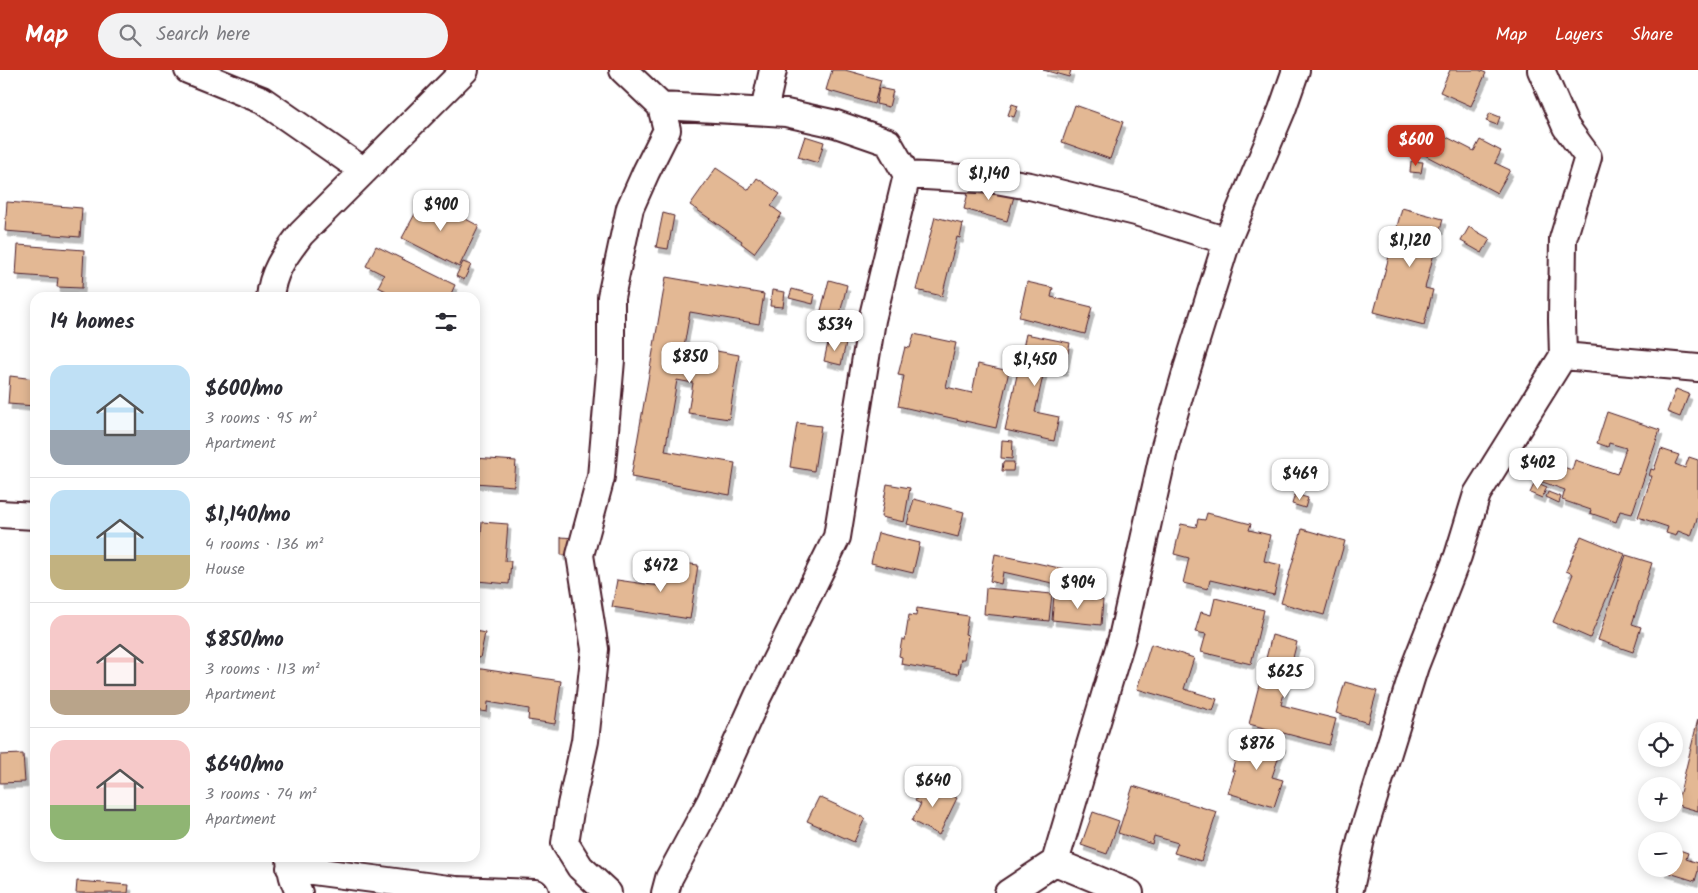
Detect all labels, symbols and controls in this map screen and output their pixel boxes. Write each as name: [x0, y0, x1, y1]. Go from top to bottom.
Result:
search box: [98, 13, 448, 58]
text: Map: [25, 16, 68, 55]
text: Search here: [156, 20, 250, 50]
icon: search: [116, 21, 144, 49]
text: Map: [1496, 21, 1527, 50]
text: Layers: [1555, 21, 1603, 50]
text: Share: [1631, 21, 1673, 50]
pin: $600: [1386, 124, 1446, 167]
text: $600: [1399, 128, 1433, 153]
pin: $1,140: [948, 158, 1030, 201]
text: $1,140: [969, 162, 1009, 187]
pin: $900: [411, 190, 471, 232]
text: $900: [424, 193, 458, 218]
pin: $1,120: [1369, 226, 1451, 268]
text: $1,120: [1390, 229, 1430, 254]
text: 14 homes: [50, 306, 135, 339]
icon: filters: [432, 308, 460, 336]
pin: $534: [805, 310, 865, 352]
text: $534: [817, 313, 853, 338]
pin: $850: [660, 342, 720, 384]
pin: $1,450: [994, 344, 1076, 387]
text: $850: [672, 345, 708, 370]
text: $1,450: [1013, 348, 1057, 373]
text: $600/mo: [205, 373, 283, 406]
icon: home: [90, 385, 150, 445]
text: 3 rooms · 95 m²: [205, 406, 317, 431]
text: Apartment: [205, 431, 276, 456]
pin: $402: [1508, 448, 1568, 490]
text: $402: [1520, 451, 1556, 476]
pin: $469: [1270, 458, 1330, 501]
text: $469: [1283, 462, 1317, 487]
text: $1,140/mo: [205, 499, 291, 532]
icon: home: [90, 510, 150, 570]
text: 4 rooms · 136 m²: [205, 532, 323, 557]
pin: $472: [631, 550, 691, 593]
text: $472: [643, 554, 679, 579]
text: House: [205, 557, 245, 582]
pin: $904: [1048, 568, 1108, 610]
text: $904: [1061, 571, 1095, 596]
text: $850/mo: [205, 624, 284, 657]
icon: home: [90, 635, 150, 695]
pin: $625: [1255, 656, 1315, 699]
text: 3 rooms · 113 m²: [205, 657, 320, 682]
text: $625: [1267, 660, 1303, 685]
text: Apartment: [205, 682, 276, 707]
map controls: [1638, 722, 1683, 877]
button: locate: [1638, 722, 1683, 767]
pin: $876: [1227, 728, 1287, 771]
text: $876: [1239, 732, 1275, 757]
text: $640/mo: [205, 749, 284, 782]
icon: home: [90, 760, 150, 820]
pin: $640: [903, 766, 963, 808]
text: $640: [915, 769, 951, 794]
button: +: [1638, 777, 1683, 822]
text: 3 rooms · 74 m²: [205, 782, 317, 807]
text: Apartment: [205, 807, 276, 832]
button: −: [1638, 832, 1683, 877]

